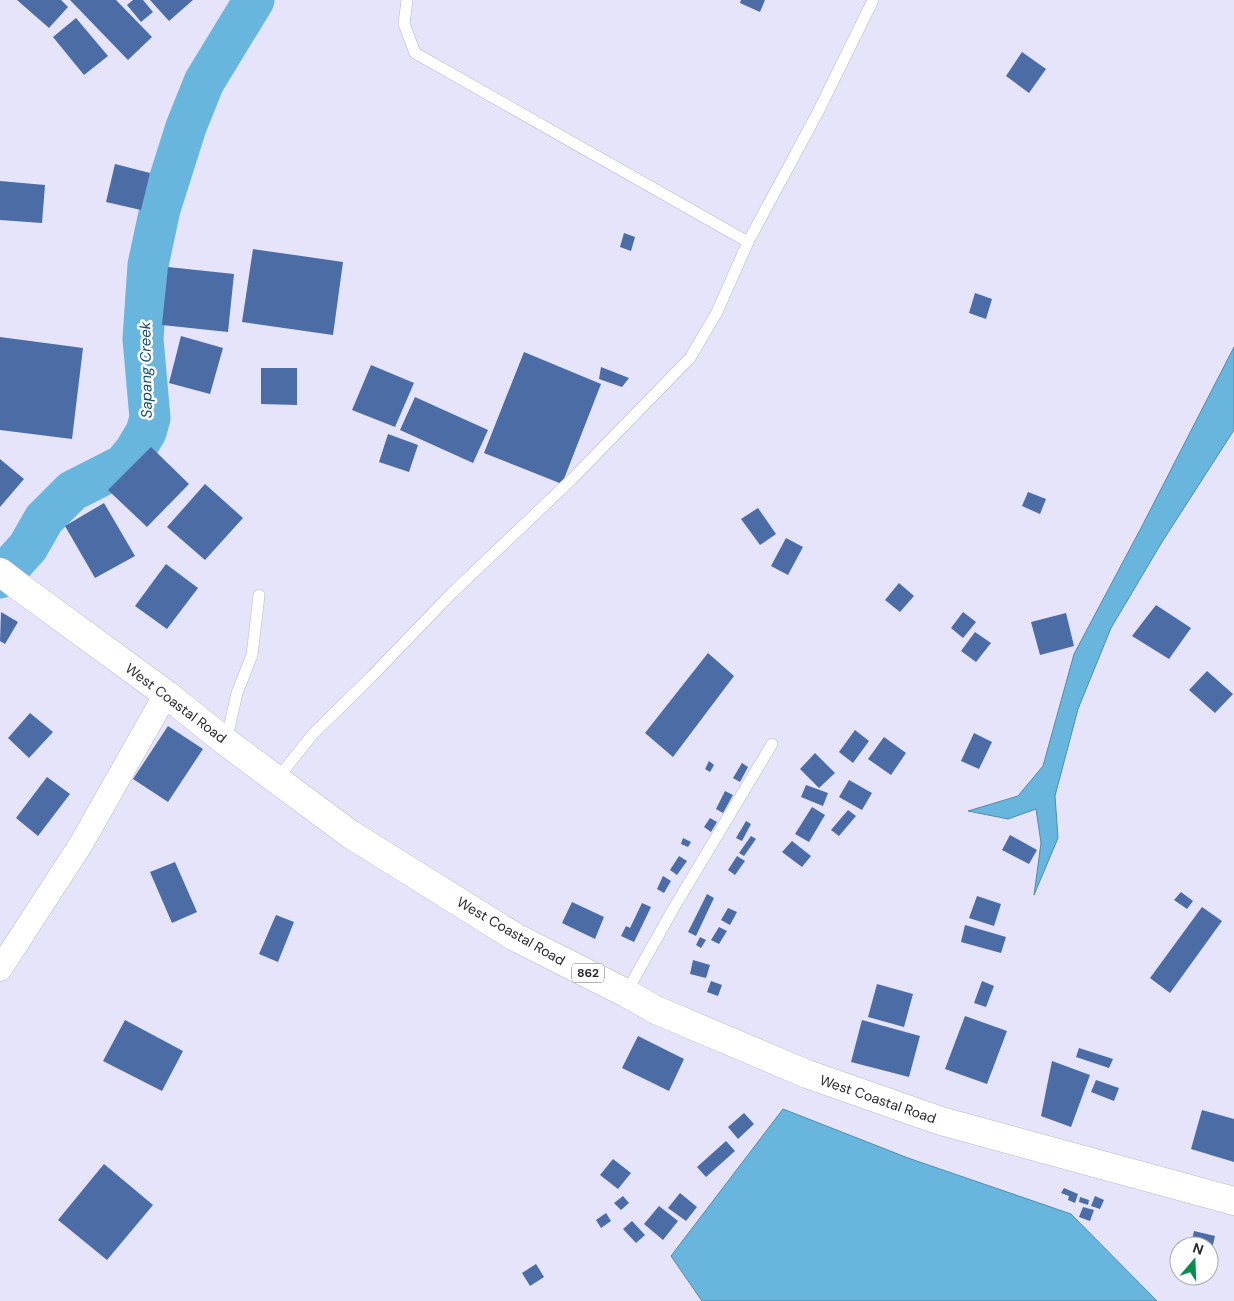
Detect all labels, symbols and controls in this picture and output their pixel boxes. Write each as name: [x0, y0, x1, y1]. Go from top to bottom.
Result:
water label: Sapang Creek: [135, 321, 157, 419]
street label: West Coastal Road: [122, 659, 230, 747]
street label: West Coastal Road: [454, 893, 568, 969]
road number: 862: [572, 964, 604, 982]
street label: West Coastal Road: [817, 1071, 939, 1127]
north arrow: [1169, 1236, 1219, 1286]
text: N: [1190, 1239, 1206, 1259]

